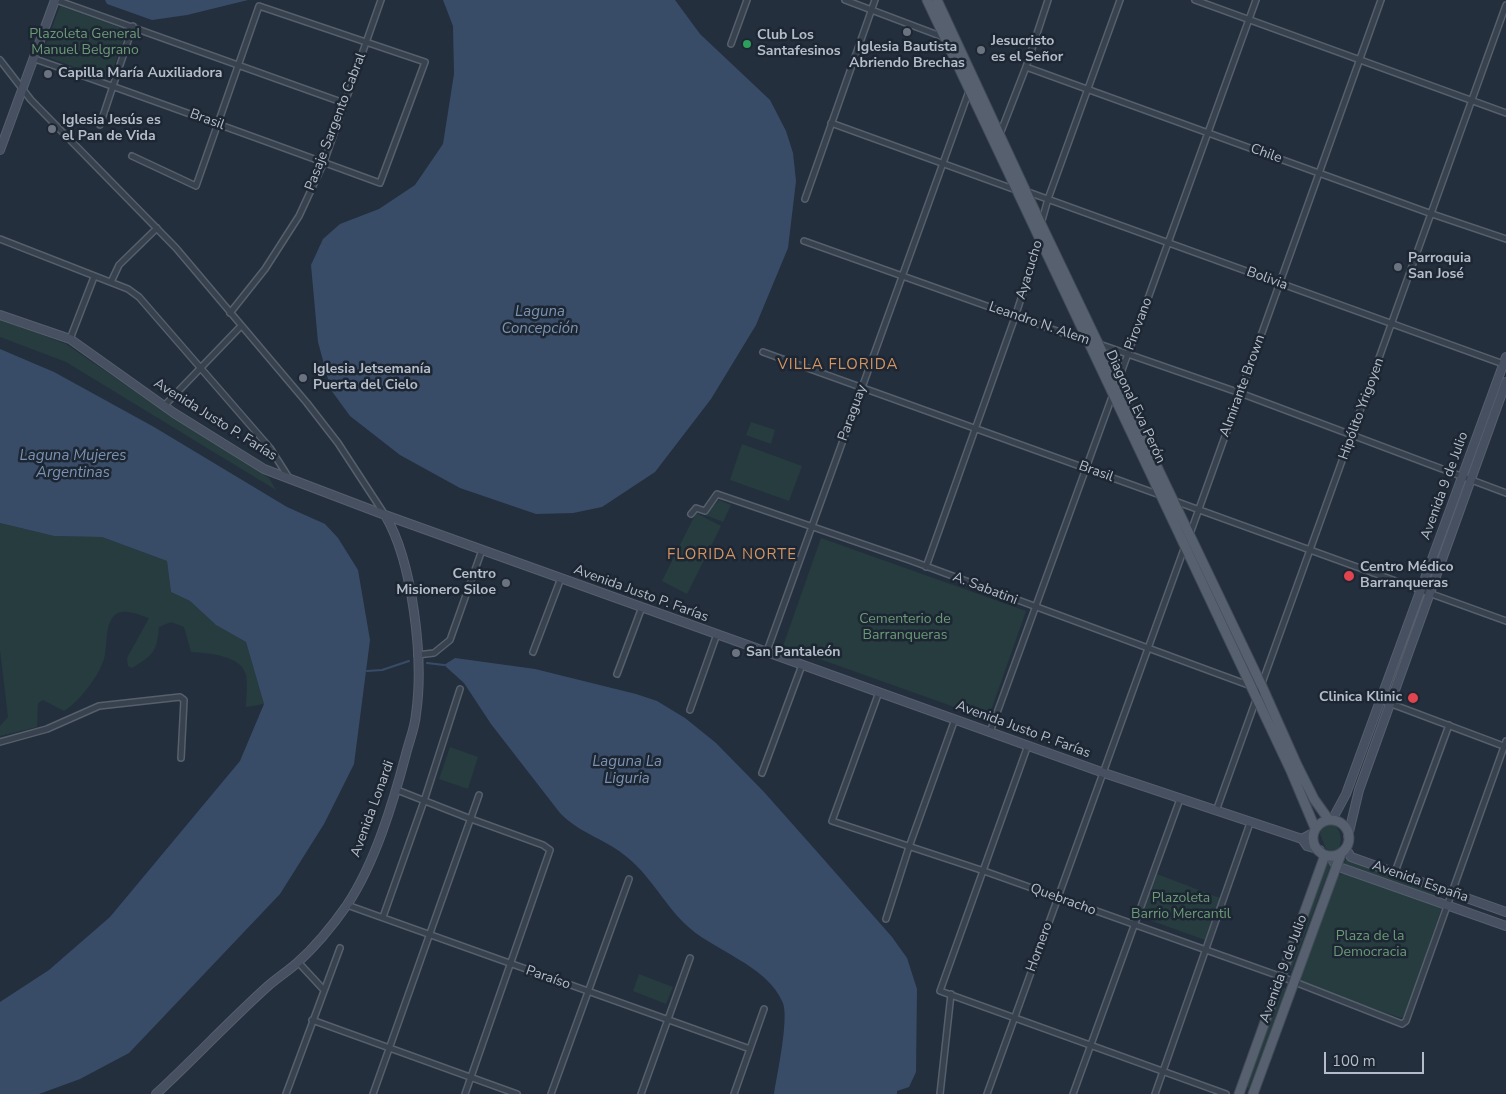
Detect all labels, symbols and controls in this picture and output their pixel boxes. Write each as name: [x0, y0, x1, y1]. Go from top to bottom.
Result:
marker: Iglesia Bautista Abriendo Brechas: [901, 26, 913, 38]
park label: Plazoleta General Manuel Belgrano: [29, 27, 141, 59]
place label: Club Los Santafesinos: [757, 28, 841, 60]
place label: Jesucristo es el Señor: [991, 34, 1063, 66]
marker: Club Los Santafesinos: [741, 38, 753, 50]
place label: Iglesia Bautista Abriendo Brechas: [849, 40, 965, 72]
marker: Jesucristo es el Señor: [975, 44, 987, 56]
street label: Pasaje Sargento Cabral: [302, 51, 370, 193]
place label: Capilla María Auxiliadora: [58, 66, 223, 82]
marker: Capilla María Auxiliadora: [42, 68, 54, 80]
street label: Brasil: [187, 106, 227, 134]
place label: Iglesia Jesús es el Pan de Vida: [62, 113, 161, 146]
marker: Iglesia Jesús es el Pan de Vida: [46, 123, 58, 135]
street label: Chile: [1248, 141, 1284, 167]
street label: Ayacucho: [1013, 238, 1047, 302]
place label: Parroquia San José: [1408, 251, 1471, 284]
marker: Parroquia San José: [1392, 261, 1404, 273]
street label: Bolivia: [1244, 264, 1290, 294]
street label: Pirovano: [1122, 295, 1156, 353]
street label: Leandro N. Alem: [986, 299, 1092, 349]
water label: Laguna Concepción: [501, 303, 579, 338]
street label: Almirante Brown: [1217, 333, 1269, 439]
street label: Diagonal Eva Perón: [1101, 348, 1169, 466]
district label: VILLA FLORIDA: [776, 356, 900, 374]
street label: Hipólito Yrigoyen: [1336, 356, 1388, 462]
place label: Iglesia Jetsemanía Puerta del Cielo: [313, 362, 431, 394]
marker: Iglesia Jetsemanía Puerta del Cielo: [297, 372, 309, 384]
street label: Avenida Justo P. Farías: [150, 375, 280, 465]
street label: Paraguay: [835, 382, 871, 444]
street label: Avenida 9 de Julio: [1418, 430, 1472, 542]
water label: Laguna Mujeres Argentinas: [20, 447, 126, 482]
street label: Brasil: [1076, 458, 1116, 486]
district label: FLORIDA NORTE: [665, 546, 799, 564]
place label: Centro Médico Barranqueras: [1360, 560, 1454, 592]
street label: Avenida Justo P. Farías: [571, 562, 711, 626]
place label: Centro Misionero Siloe: [396, 567, 496, 600]
street label: A. Sabatini: [950, 569, 1020, 609]
marker: Centro Médico Barranqueras: [1342, 569, 1356, 583]
marker: Centro Misionero Siloe: [500, 577, 512, 589]
park label: Cementerio de Barranqueras: [859, 612, 951, 644]
place label: San Pantaleón: [746, 645, 840, 661]
marker: San Pantaleón: [730, 647, 742, 659]
place label: Clinica Klinic: [1319, 690, 1402, 706]
marker: Clinica Klinic: [1406, 691, 1420, 705]
street label: Avenida Justo P. Farías: [953, 698, 1093, 762]
water label: Laguna La Liguria: [592, 753, 662, 788]
street label: Avenida Lonardi: [348, 758, 398, 860]
street label: Avenida España: [1370, 858, 1470, 906]
street label: Quebracho: [1028, 880, 1098, 920]
park label: Plazoleta Barrio Mercantil: [1131, 891, 1231, 924]
street label: Avenida 9 de Julio: [1257, 913, 1311, 1025]
street label: Hornero: [1023, 920, 1057, 974]
park label: Plaza de la Democracia: [1333, 929, 1407, 962]
street label: Paraíso: [523, 963, 573, 993]
scale bar: [1326, 1042, 1426, 1074]
text: 100 m: [1332, 1051, 1376, 1071]

